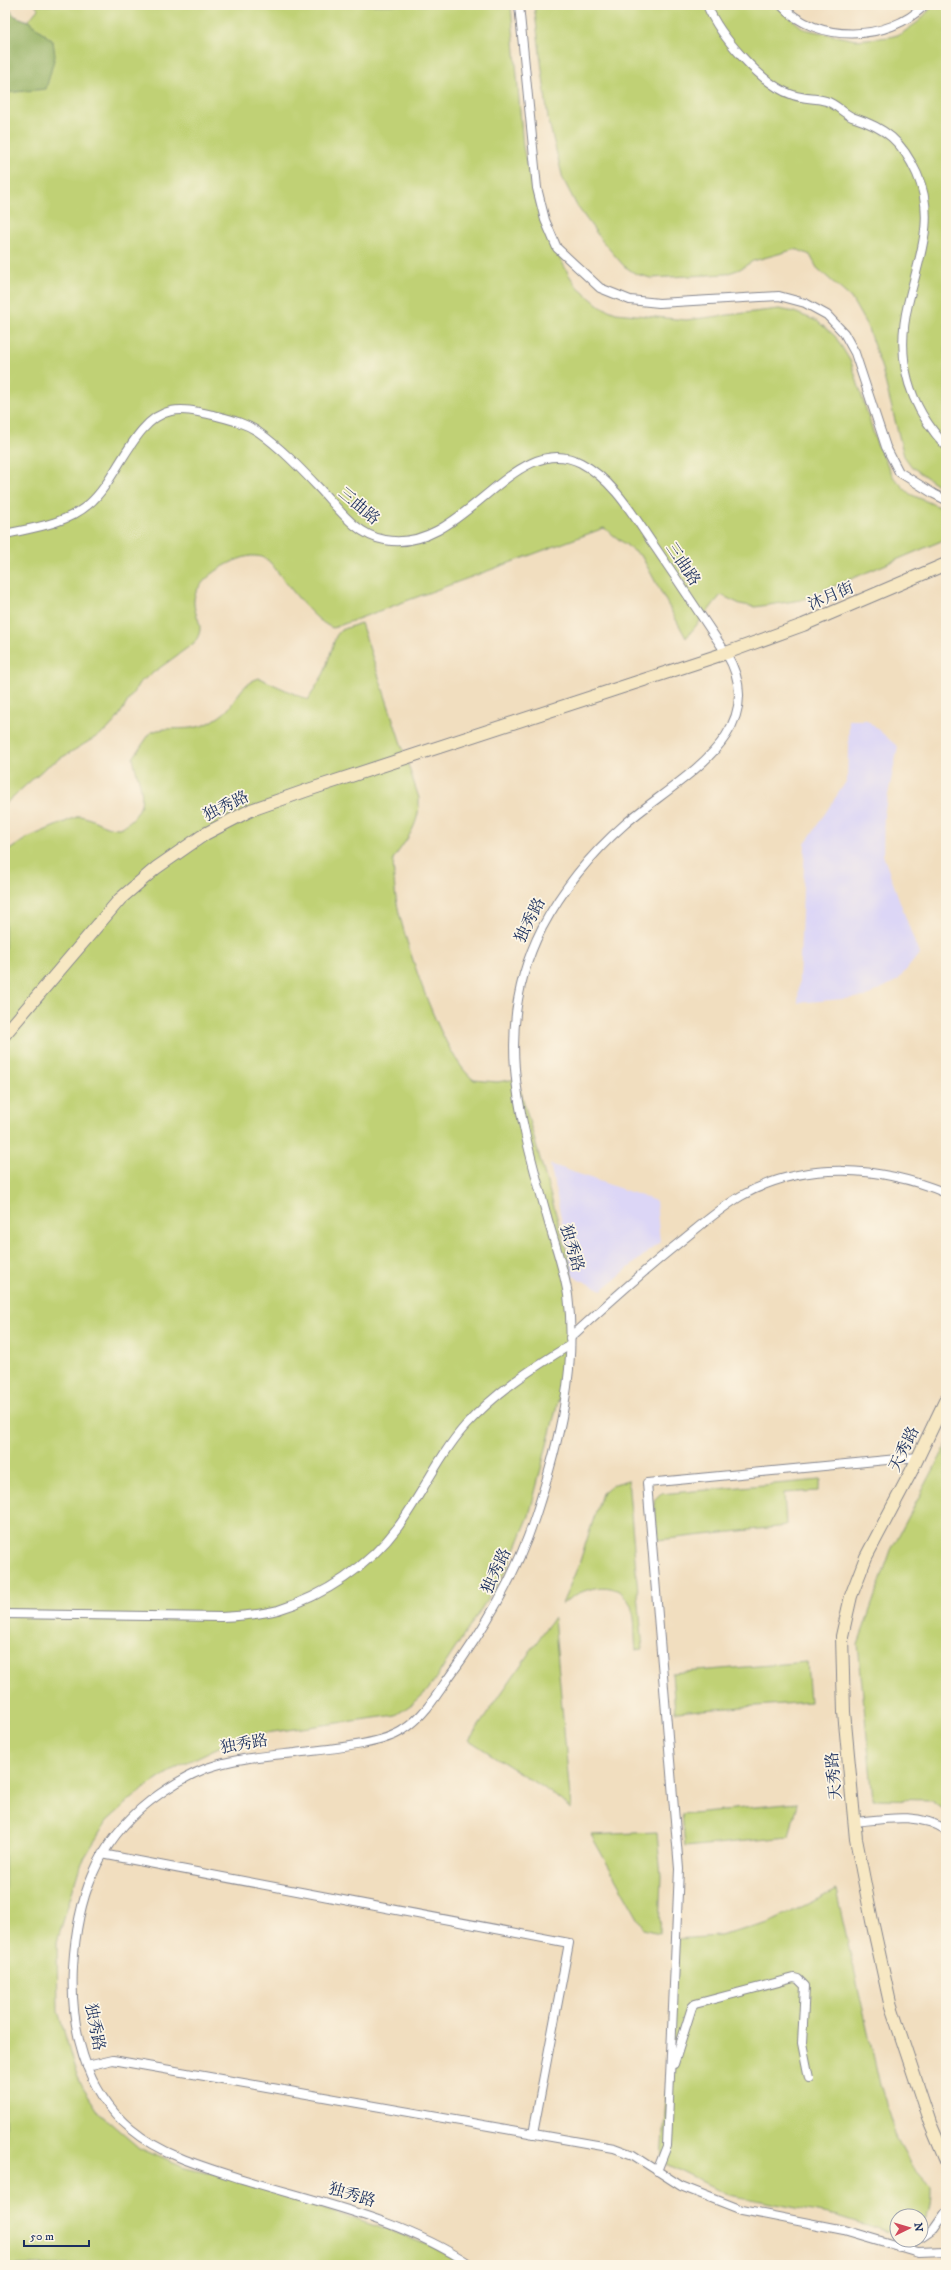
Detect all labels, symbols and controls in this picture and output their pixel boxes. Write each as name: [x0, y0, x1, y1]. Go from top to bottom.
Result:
street label: 三曲路: [334, 483, 384, 529]
street label: 三曲路: [661, 539, 705, 589]
street label: 沐月街: [805, 577, 857, 615]
street label: 独秀路: [200, 786, 252, 826]
street label: 独秀路: [510, 894, 550, 946]
street label: 独秀路: [556, 1222, 588, 1274]
street label: 天秀路: [884, 1423, 924, 1475]
street label: 独秀路: [477, 1545, 515, 1597]
street label: 独秀路: [219, 1730, 269, 1758]
street label: 天秀路: [822, 1751, 846, 1801]
street label: 独秀路: [81, 2002, 109, 2052]
street label: 独秀路: [326, 2178, 378, 2212]
north arrow: [889, 2208, 929, 2248]
scale bar: [24, 2222, 89, 2248]
text: N: [911, 2222, 925, 2232]
text: 50 m: [30, 2229, 54, 2244]

